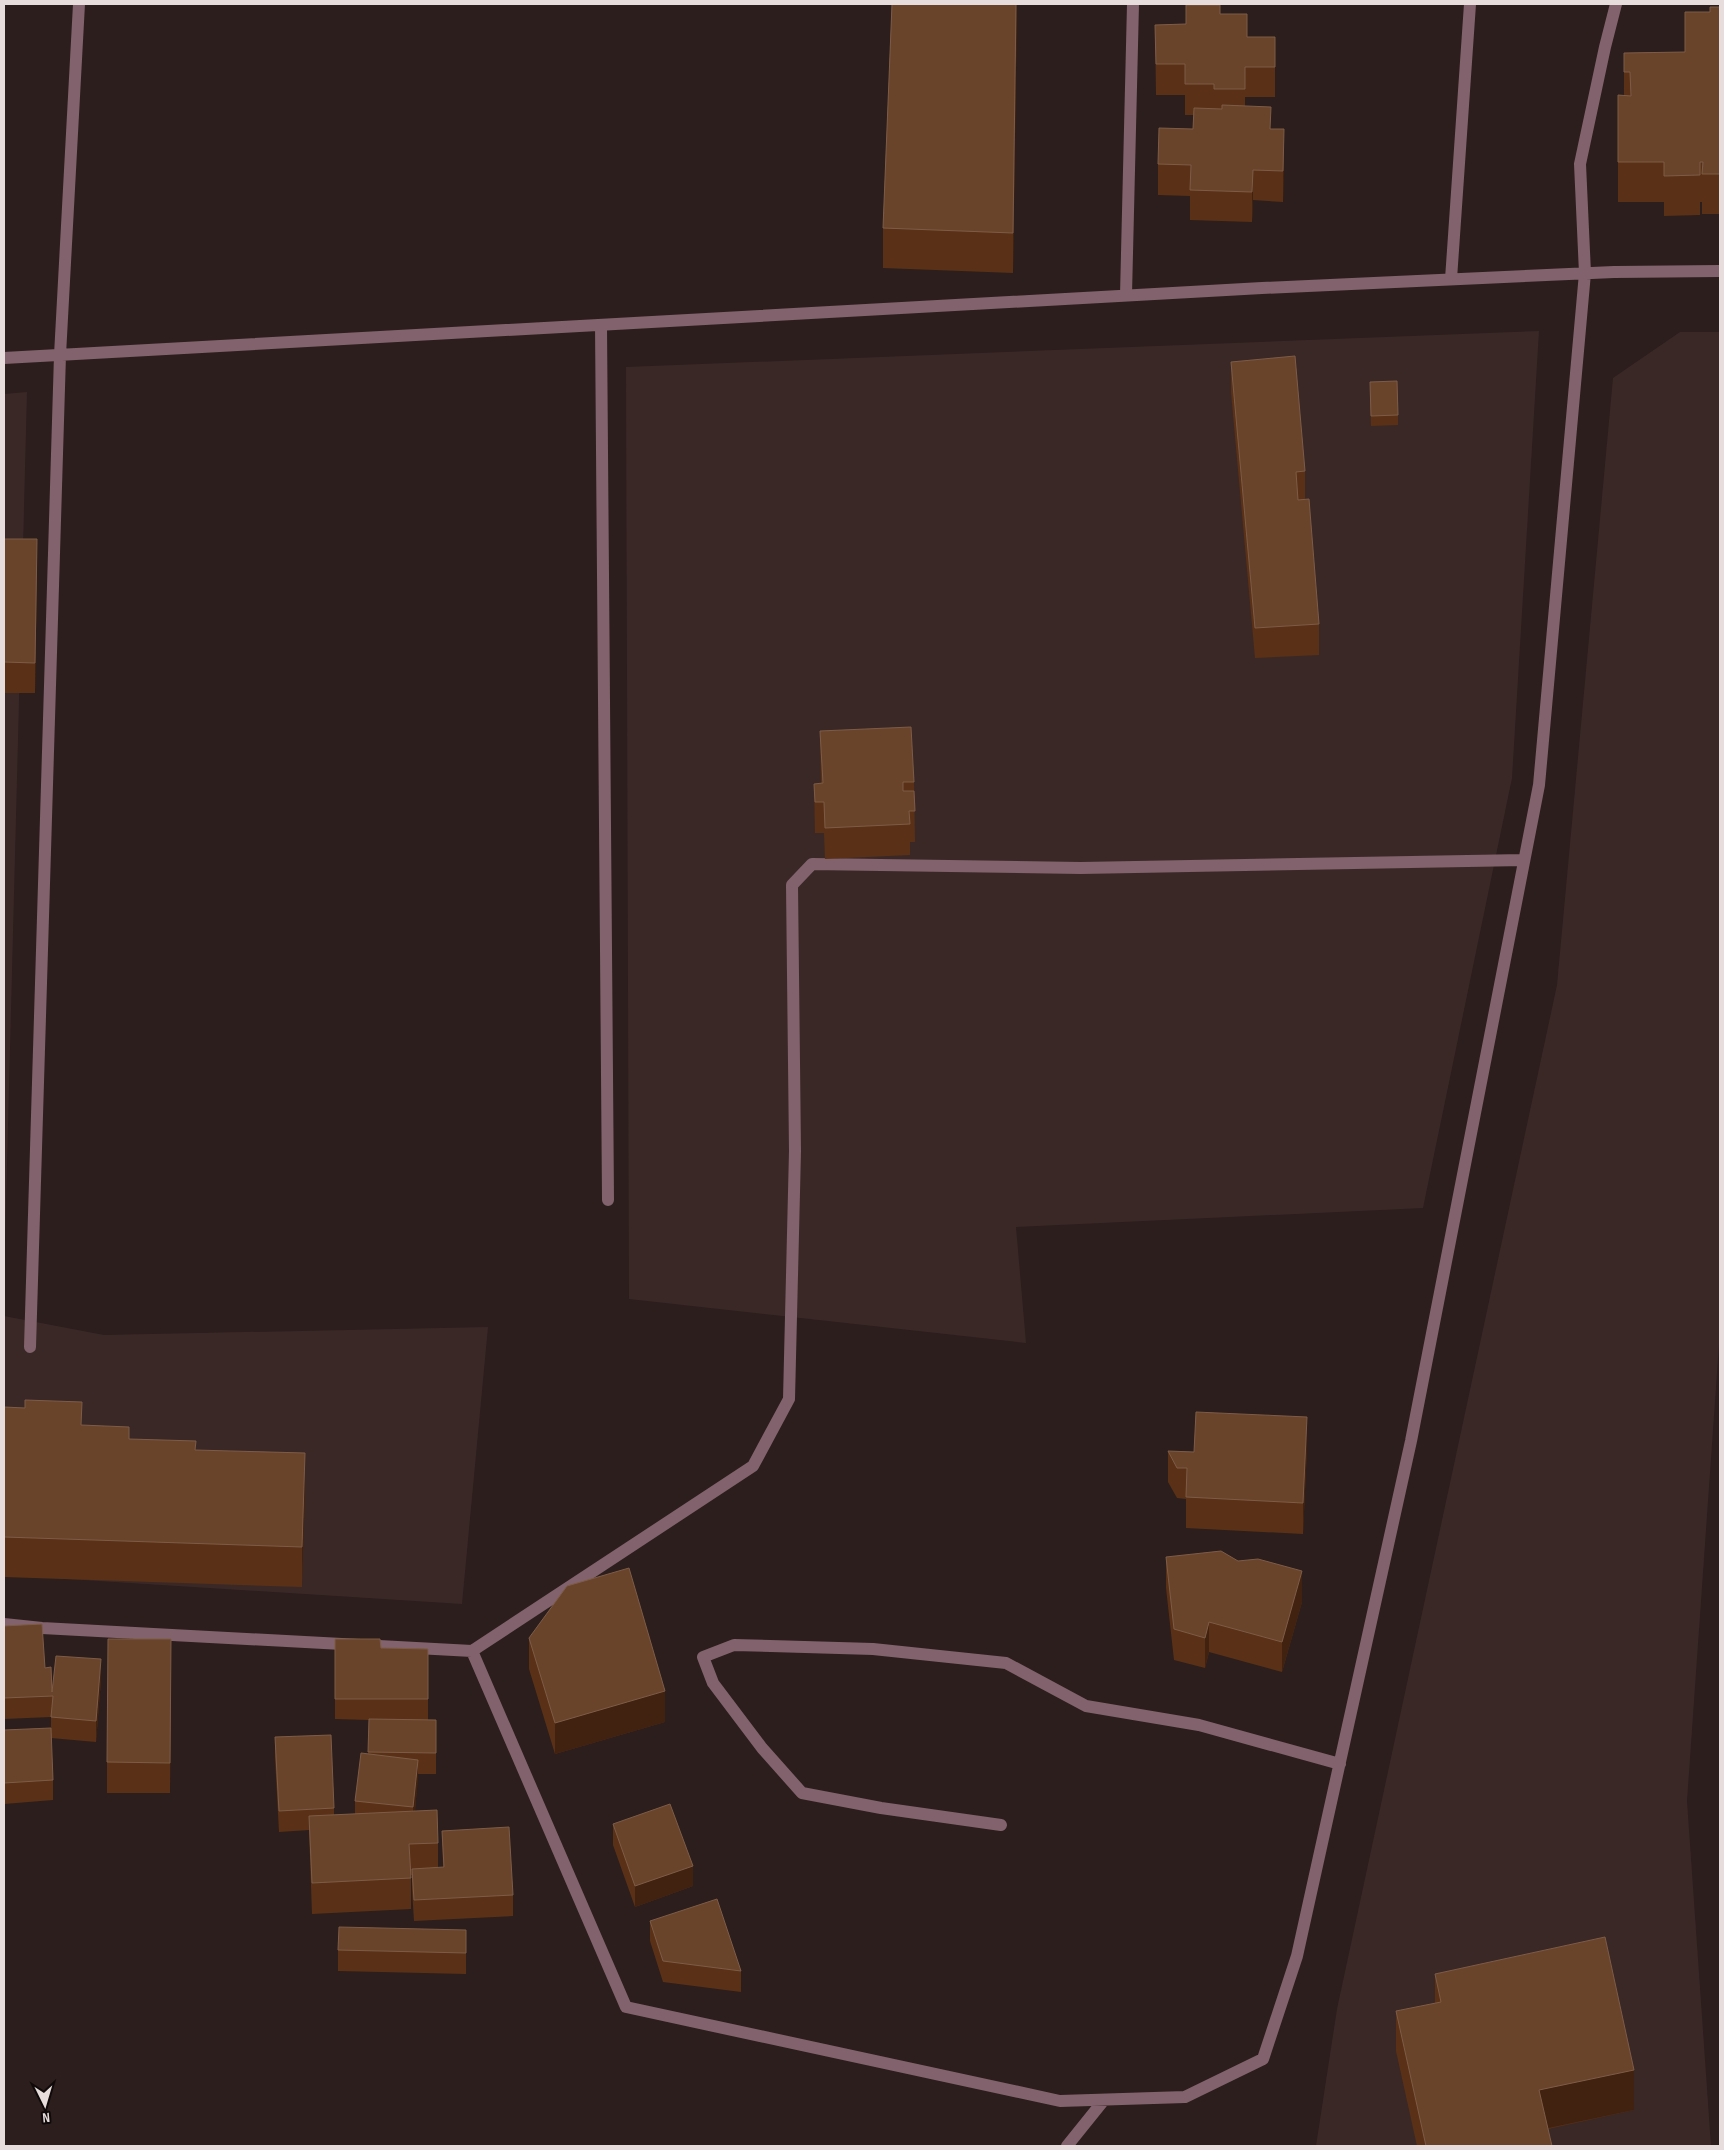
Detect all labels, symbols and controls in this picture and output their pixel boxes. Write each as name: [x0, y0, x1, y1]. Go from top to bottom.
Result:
north arrow: [20, 2080, 70, 2130]
text: N: [42, 2109, 51, 2126]

